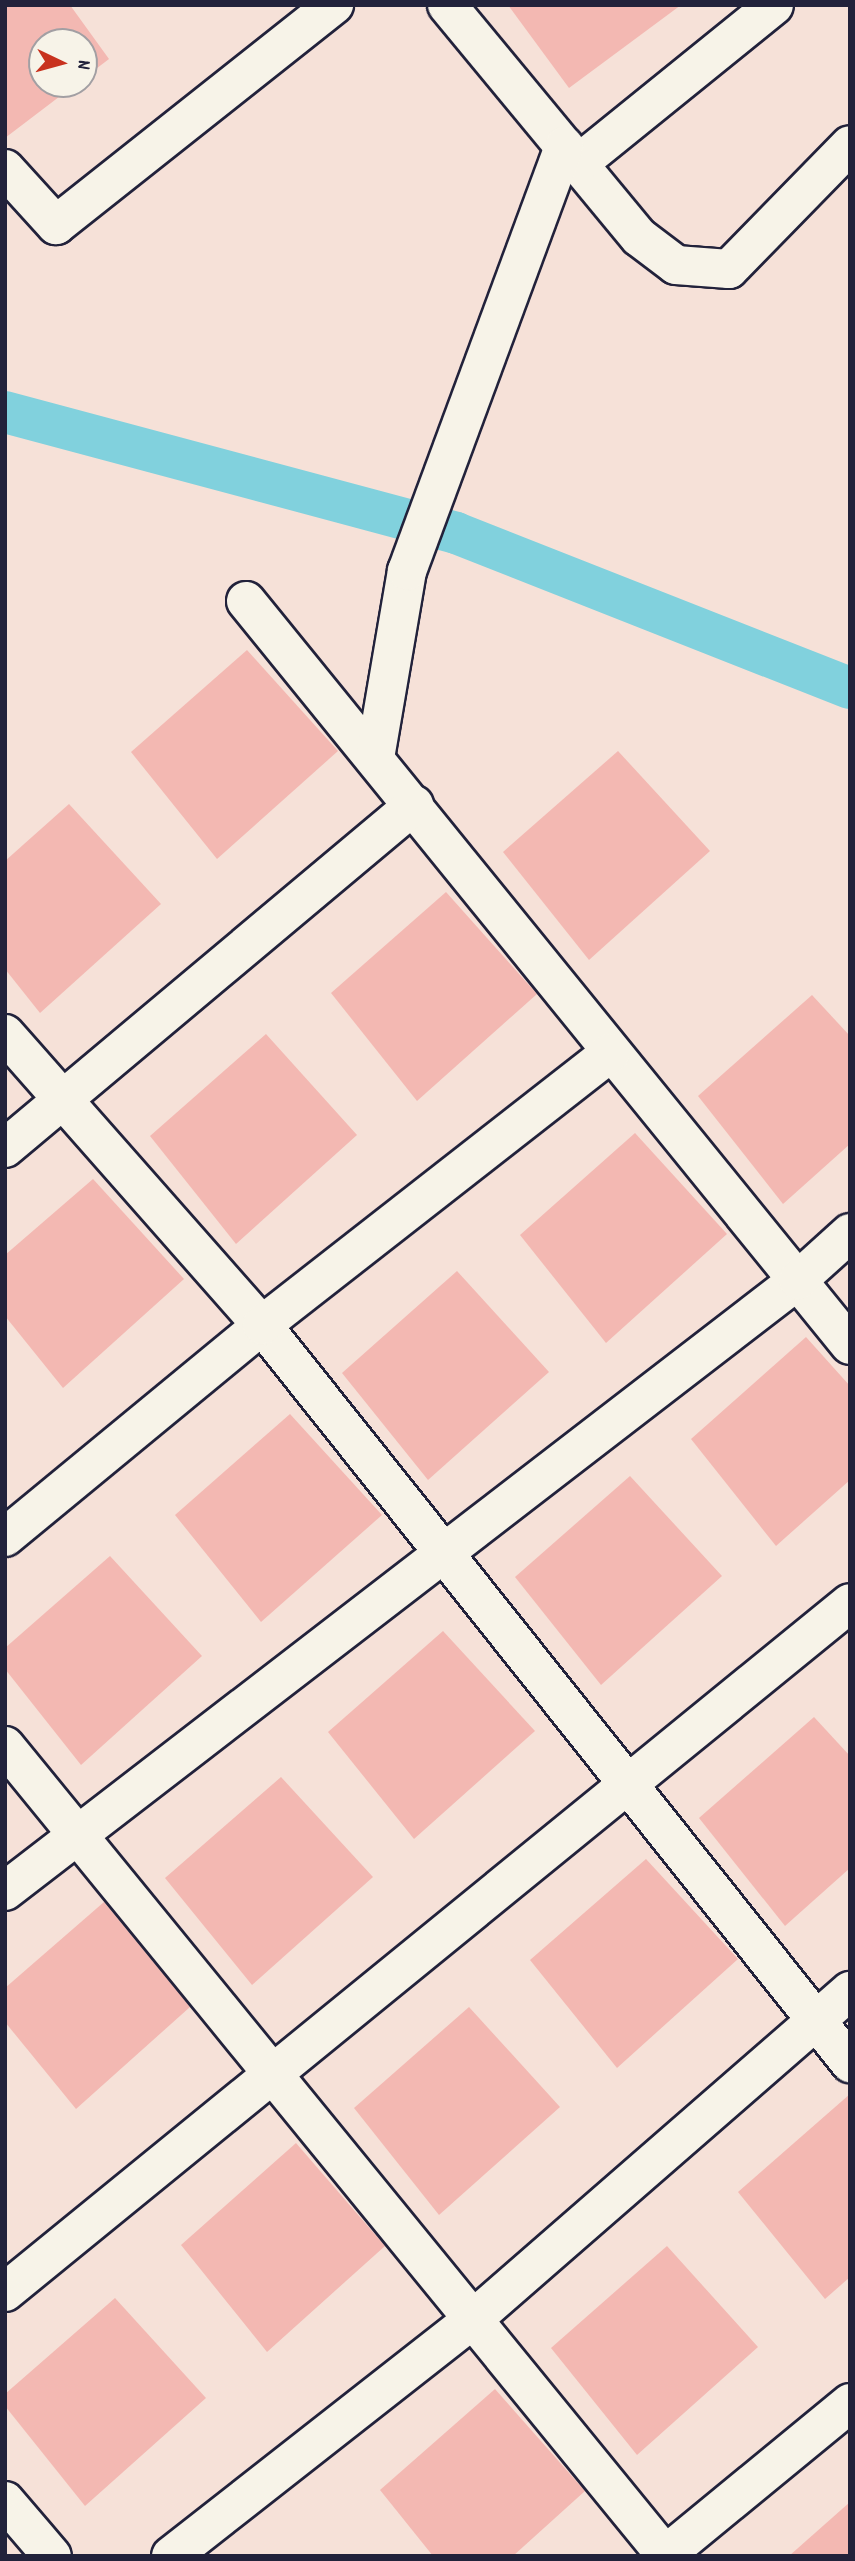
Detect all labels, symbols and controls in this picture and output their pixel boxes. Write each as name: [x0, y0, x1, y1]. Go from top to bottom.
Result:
north arrow: [28, 28, 98, 98]
text: N: [69, 59, 96, 71]

